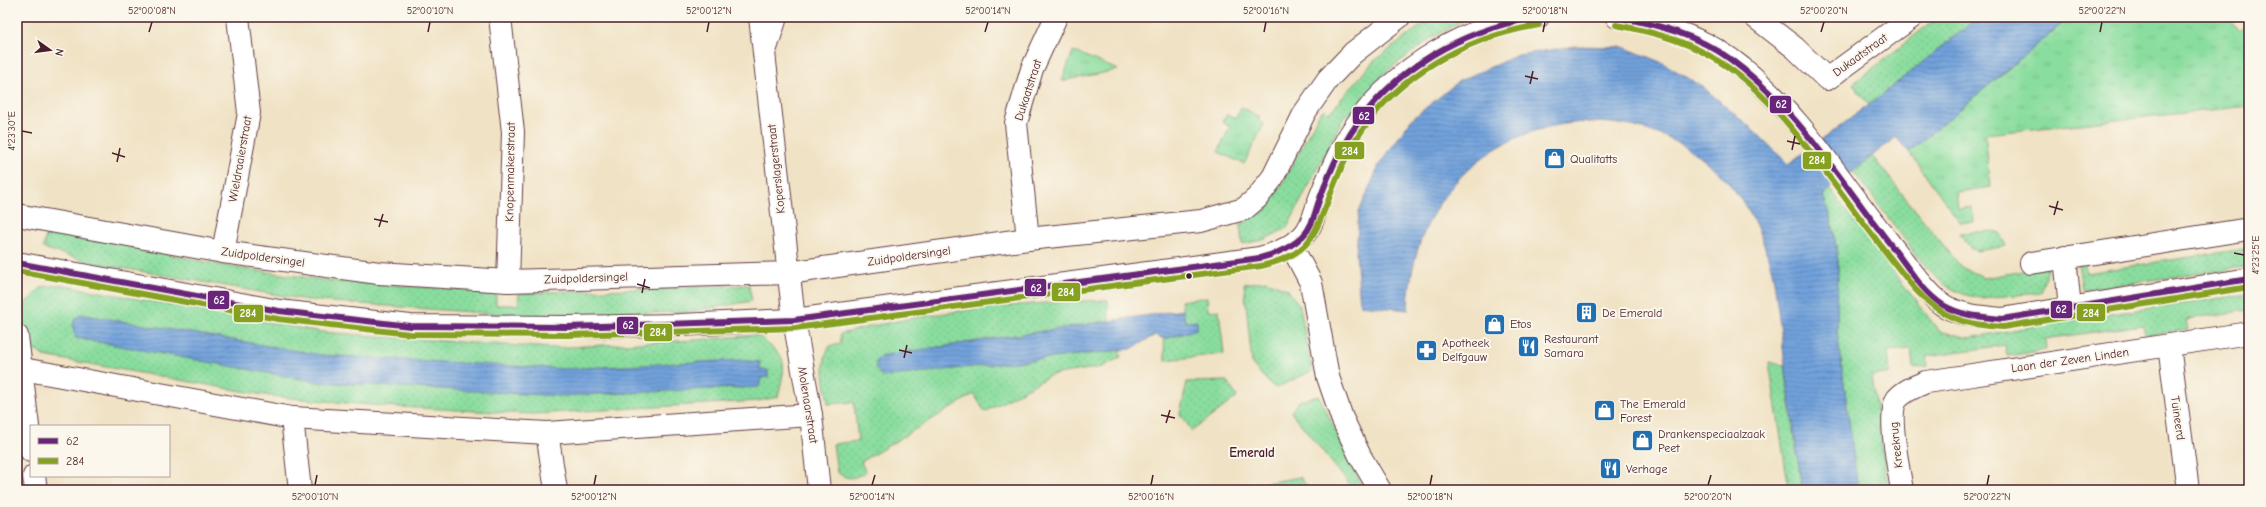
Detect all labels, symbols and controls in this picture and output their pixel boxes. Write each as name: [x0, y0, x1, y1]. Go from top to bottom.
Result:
text: 52°00'08"N: [128, 5, 176, 17]
text: 52°00'10"N: [407, 5, 453, 17]
text: 52°00'12"N: [686, 5, 732, 17]
text: 52°00'14"N: [965, 5, 1011, 17]
text: 52°00'16"N: [1243, 5, 1289, 17]
text: 52°00'18"N: [1522, 5, 1568, 17]
text: 52°00'20"N: [1800, 5, 1848, 17]
text: 52°00'22"N: [2078, 5, 2126, 17]
north arrow: [30, 30, 70, 70]
street label: Dukaatstraat: [1830, 30, 1890, 79]
text: N: [52, 47, 66, 57]
street label: Dukaatstraat: [1011, 57, 1045, 123]
line badge: 62: [1769, 95, 1792, 114]
text: 62: [1775, 98, 1787, 111]
line badge: 62: [1352, 106, 1375, 125]
text: 62: [1358, 110, 1370, 123]
text: 4°23'30"E: [6, 111, 18, 151]
street label: Wieldraaierstraat: [226, 114, 255, 203]
street label: Knopenmakerstraat: [502, 121, 518, 222]
street label: Koperslagerstraat: [764, 123, 788, 214]
line badge: 284: [1334, 141, 1365, 160]
text: 284: [1342, 145, 1358, 158]
shop icon: Qualitatts: [1541, 146, 1567, 172]
line badge: 284: [1802, 151, 1832, 170]
place label: Qualitatts: [1570, 152, 1617, 166]
text: 284: [1809, 154, 1825, 167]
text: 4°23'25"E: [2250, 236, 2262, 275]
street label: Zuidpoldersingel: [866, 243, 952, 269]
street label: Zuidpoldersingel: [220, 244, 306, 270]
street label: Zuidpoldersingel: [544, 270, 628, 286]
unlabelled marker: [1184, 271, 1194, 281]
line badge: 62: [1024, 278, 1047, 297]
text: 62: [1030, 282, 1042, 295]
line badge: 284: [1051, 282, 1081, 302]
text: 284: [1058, 286, 1074, 299]
line badge: 62: [207, 290, 230, 310]
text: 62: [213, 294, 225, 307]
building icon: De Emerald: [1573, 300, 1599, 326]
line badge: 62: [2050, 300, 2073, 319]
text: 62: [2055, 303, 2067, 316]
line badge: 284: [2076, 303, 2106, 322]
line badge: 284: [233, 304, 264, 323]
place label: De Emerald: [1602, 306, 1662, 320]
text: 284: [240, 307, 256, 320]
text: 284: [2083, 307, 2099, 320]
shop icon: Etos: [1481, 311, 1507, 337]
line badge: 62: [616, 316, 639, 335]
place label: Etos: [1510, 317, 1532, 331]
text: 62: [622, 319, 634, 332]
line badge: 284: [643, 323, 673, 342]
text: 284: [650, 326, 666, 339]
place label: Restaurant Samara: [1544, 332, 1599, 360]
restaurant icon: Restaurant Samara: [1515, 333, 1541, 359]
place label: Apotheek Delfgauw: [1442, 336, 1489, 364]
pharmacy icon: Apotheek Delfgauw: [1414, 337, 1440, 363]
street label: Laan der Zeven Linden: [2010, 345, 2130, 375]
street label: Molenaarstraat: [795, 366, 821, 445]
street label: Tuineerd: [2168, 395, 2188, 441]
place label: The Emerald Forest: [1620, 397, 1686, 425]
shop icon: The Emerald Forest: [1592, 398, 1618, 424]
street label: Kreekrug: [1887, 421, 1905, 469]
legend: [30, 425, 170, 477]
place label: Drankenspeciaalzaak Peet: [1658, 427, 1765, 455]
shop icon: Drankenspeciaalzaak Peet: [1630, 428, 1656, 454]
text: 62: [66, 434, 79, 448]
district label: Emerald: [1229, 445, 1275, 460]
text: 284: [66, 454, 84, 468]
restaurant icon: Verhage: [1597, 456, 1623, 482]
place label: Verhage: [1626, 462, 1667, 476]
text: 52°00'10"N: [292, 491, 338, 503]
text: 52°00'12"N: [571, 491, 617, 503]
text: 52°00'14"N: [849, 491, 895, 503]
text: 52°00'16"N: [1128, 491, 1174, 503]
text: 52°00'18"N: [1407, 491, 1453, 503]
text: 52°00'20"N: [1684, 491, 1732, 503]
text: 52°00'22"N: [1963, 491, 2011, 503]

